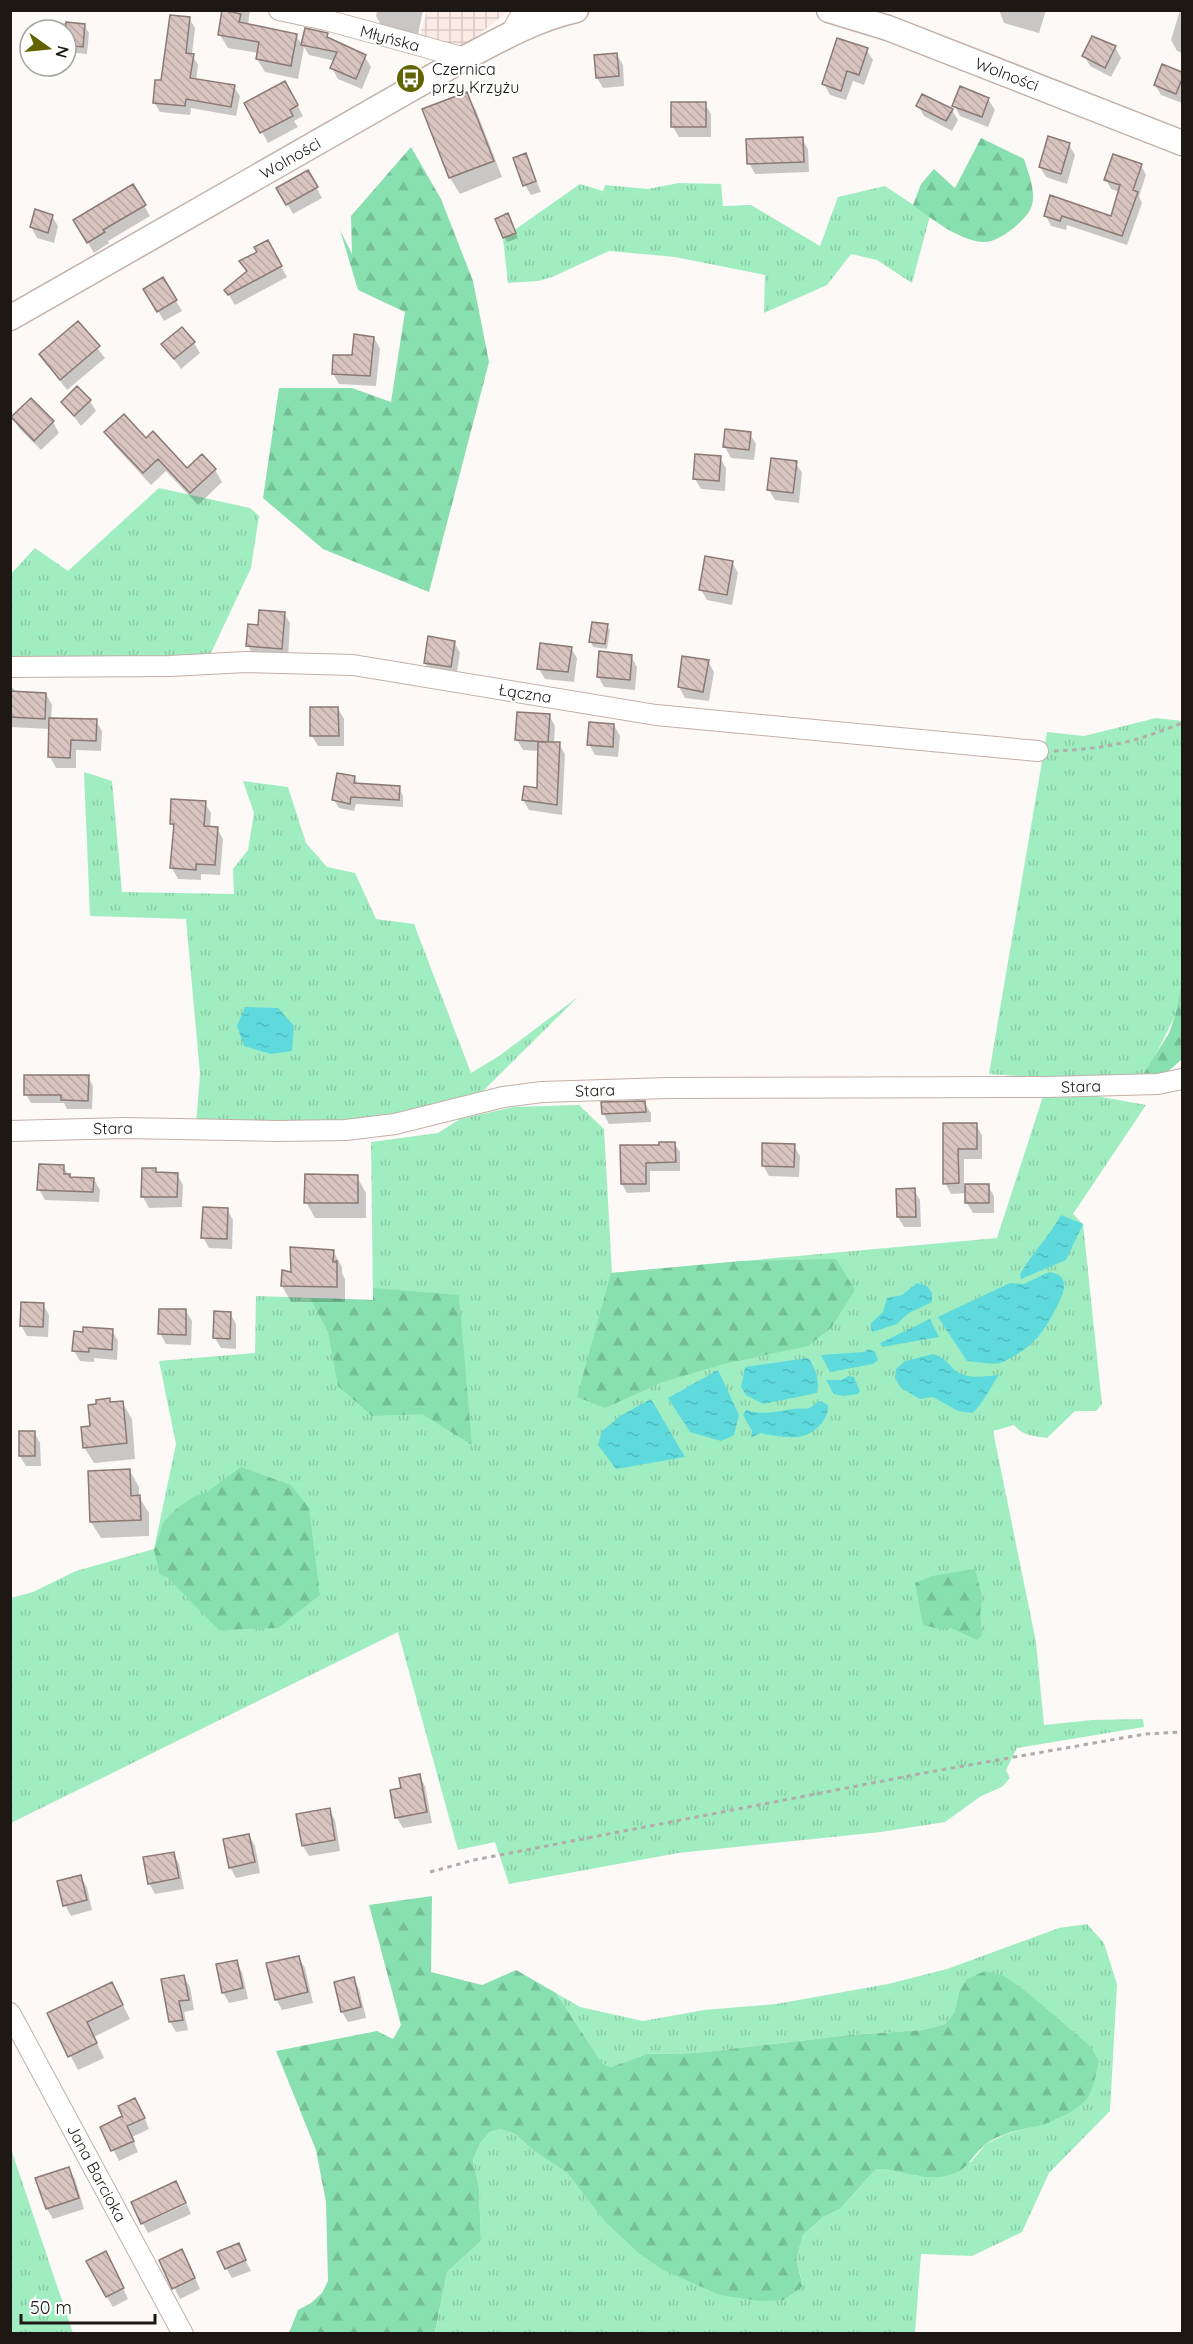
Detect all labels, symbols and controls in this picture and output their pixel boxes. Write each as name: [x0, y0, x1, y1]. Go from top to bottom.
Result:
north arrow: [18, 18, 78, 78]
street label: Młyńska: [358, 20, 422, 56]
text: N: [51, 44, 74, 60]
street label: Wolności: [972, 53, 1042, 95]
place label: Czernica przy Krzyżu: [432, 59, 519, 97]
bus stop icon: Czernica przy Krzyżu: [395, 62, 427, 94]
street label: Wolności: [256, 133, 324, 183]
street label: Łączna: [497, 679, 553, 707]
street label: Stara: [1061, 1075, 1101, 1097]
street label: Stara: [575, 1079, 615, 1101]
street label: Stara: [93, 1118, 133, 1138]
street label: Jana Barcioka: [63, 2121, 131, 2225]
scale bar: [21, 2287, 154, 2325]
text: 50 m: [30, 2296, 72, 2319]

